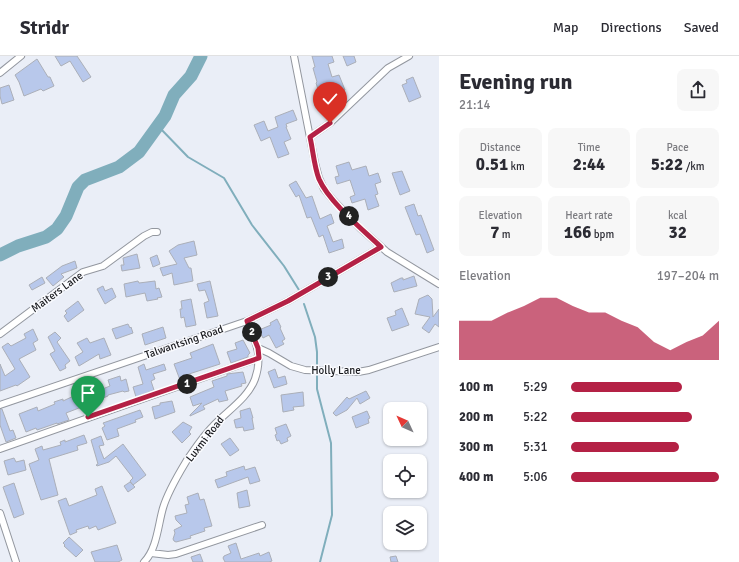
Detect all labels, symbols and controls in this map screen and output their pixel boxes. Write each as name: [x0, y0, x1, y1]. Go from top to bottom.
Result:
text: Stridr: [20, 16, 69, 40]
text: Map: [553, 19, 579, 36]
text: Directions: [601, 19, 662, 36]
text: Saved: [684, 19, 719, 36]
text: Evening run: [459, 68, 573, 95]
button: share: [677, 69, 719, 111]
pin: [313, 82, 347, 123]
icon: check: [319, 88, 341, 110]
text: 21:14: [459, 97, 491, 113]
text: Distance: [480, 141, 521, 154]
text: Time: [578, 141, 600, 154]
text: Pace: [667, 141, 689, 154]
text: 0.51: [476, 154, 508, 175]
text: 2:44: [573, 154, 605, 175]
text: 5:22: [651, 154, 683, 175]
text: km: [508, 160, 525, 173]
text: /km: [683, 160, 705, 173]
pin: 4: [339, 206, 359, 226]
text: 4: [346, 209, 352, 222]
text: Elevation: [478, 209, 522, 222]
text: Heart rate: [565, 209, 613, 222]
text: kcal: [668, 209, 687, 222]
text: 7: [490, 222, 499, 243]
text: 166: [564, 222, 591, 243]
text: 32: [668, 222, 687, 243]
text: m: [499, 228, 511, 241]
text: bpm: [591, 228, 614, 241]
pin: 3: [318, 267, 338, 287]
text: Elevation: [459, 268, 511, 284]
text: 197–204 m: [657, 268, 719, 284]
street label: Maiters Lane: [29, 269, 85, 315]
text: 3: [325, 270, 331, 283]
street label: Talwantsing Road: [143, 322, 225, 362]
pin: 2: [242, 322, 262, 342]
text: 2: [249, 325, 255, 338]
street label: Holly Lane: [311, 364, 361, 377]
pin: 1: [177, 374, 197, 394]
pin: [71, 376, 105, 417]
text: 1: [184, 377, 190, 390]
text: 100 m: [459, 379, 493, 395]
text: 5:29: [523, 379, 548, 395]
icon: arrive: [77, 382, 99, 404]
north arrow: [383, 402, 427, 446]
map controls: [383, 402, 427, 550]
text: 200 m: [459, 409, 493, 425]
text: 5:22: [523, 409, 548, 425]
street label: Luxmi Road: [183, 413, 227, 464]
text: 300 m: [459, 439, 493, 455]
text: 5:31: [523, 439, 548, 455]
button: locate: [383, 454, 427, 498]
text: 400 m: [459, 469, 493, 485]
text: 5:06: [523, 469, 548, 485]
button: layers: [383, 506, 427, 550]

